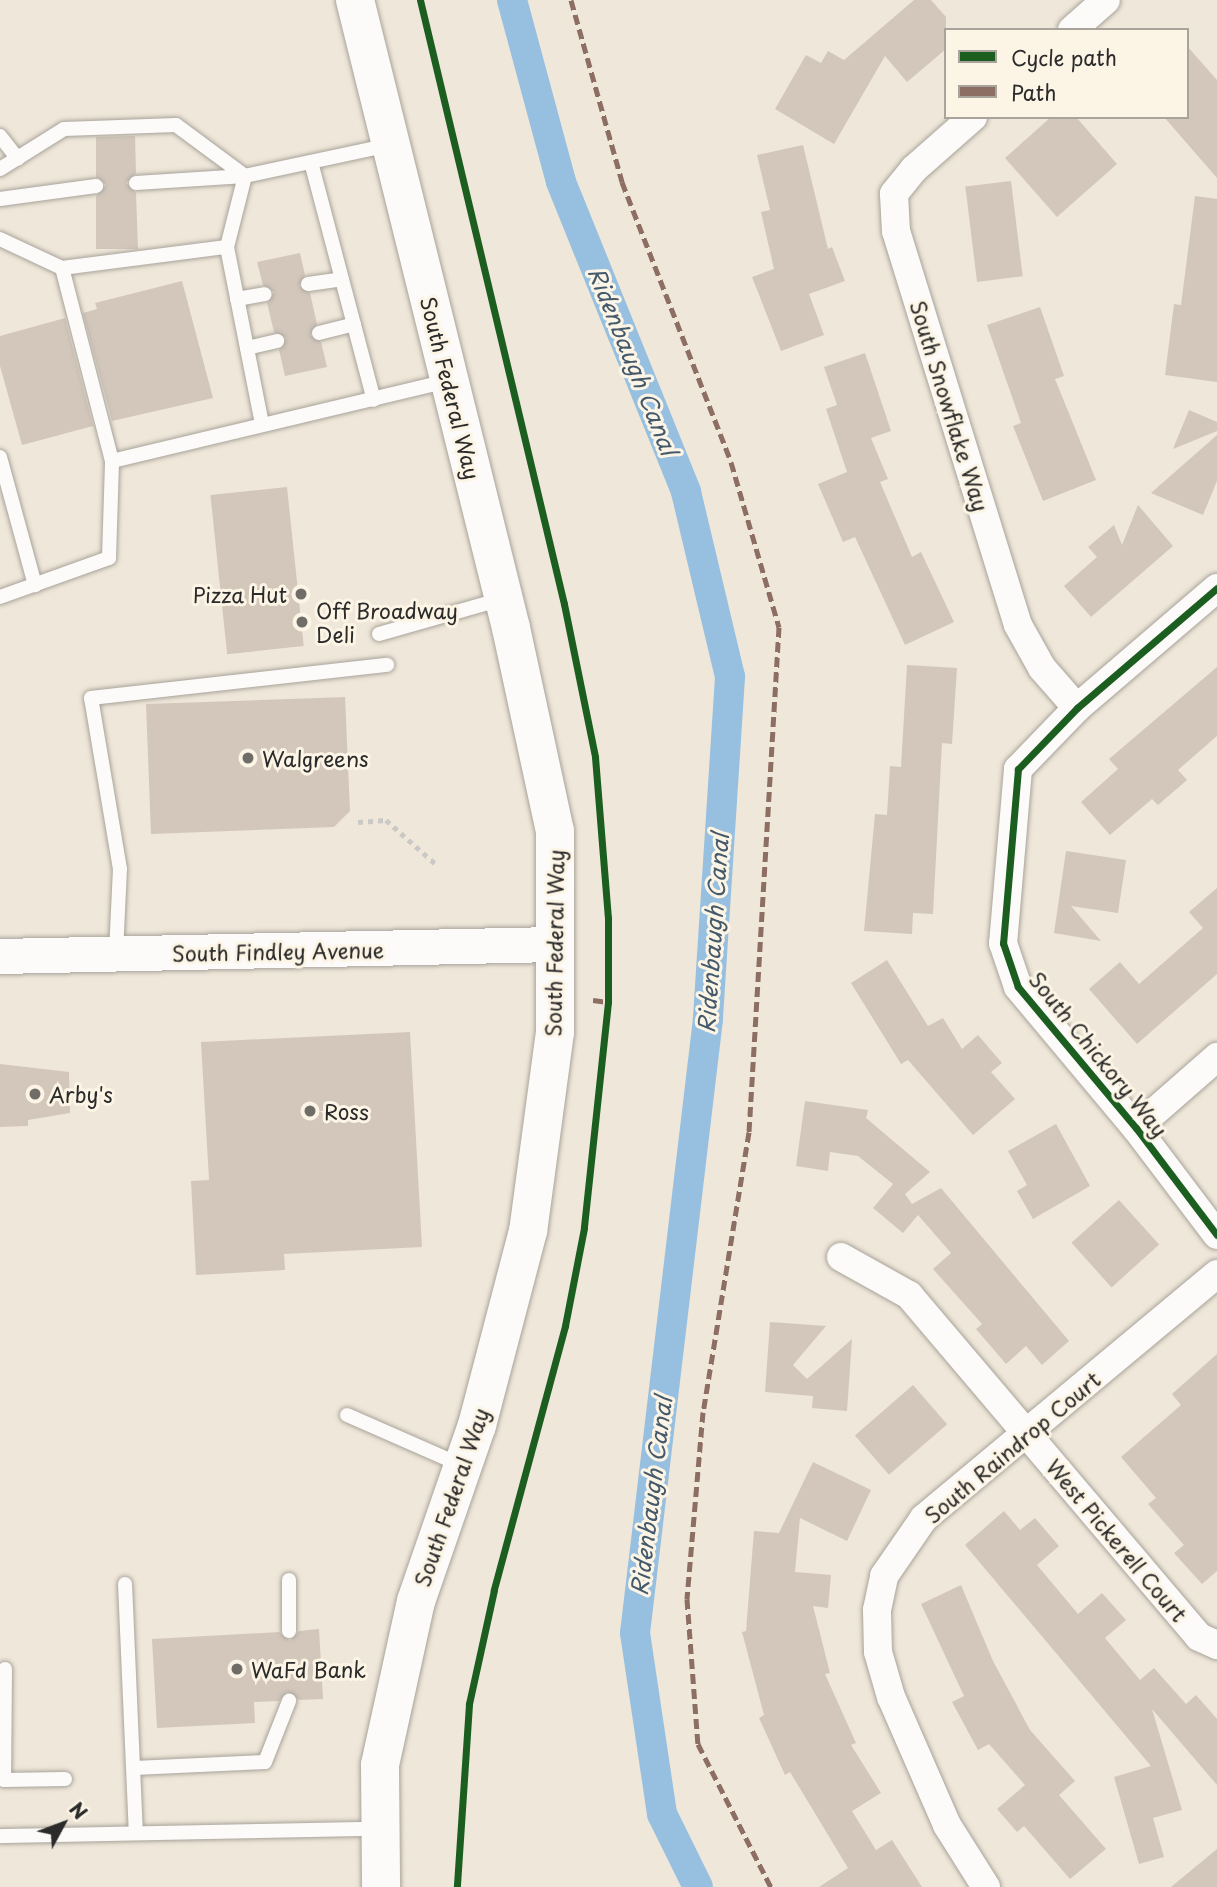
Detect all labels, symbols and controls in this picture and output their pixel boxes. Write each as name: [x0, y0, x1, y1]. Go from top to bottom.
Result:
legend: [944, 28, 1189, 119]
text: Cycle path: [1011, 41, 1117, 73]
text: Path: [1011, 76, 1056, 108]
water label: Ridenbaugh Canal: [582, 262, 684, 460]
street label: South Federal Way: [416, 293, 486, 483]
street label: South Snowflake Way: [906, 297, 994, 515]
place label: Pizza Hut: [191, 581, 287, 607]
marker: Pizza Hut: [293, 586, 309, 602]
place label: Off Broadway Deli: [316, 597, 459, 647]
marker: Off Broadway Deli: [294, 614, 310, 630]
place label: Walgreens: [262, 745, 369, 771]
marker: Walgreens: [240, 750, 256, 766]
water label: Ridenbaugh Canal: [692, 831, 734, 1035]
street label: South Federal Way: [540, 848, 568, 1038]
street label: South Findley Avenue: [170, 937, 386, 965]
street label: South Chickory Way: [1024, 966, 1174, 1142]
place label: Arby's: [49, 1081, 113, 1107]
marker: Arby's: [27, 1086, 43, 1102]
place label: Ross: [324, 1098, 369, 1124]
marker: Ross: [302, 1103, 318, 1119]
street label: South Raindrop Court: [919, 1366, 1105, 1528]
water label: Ridenbaugh Canal: [625, 1394, 677, 1598]
street label: South Federal Way: [408, 1403, 494, 1591]
street label: West Pickerell Court: [1041, 1453, 1193, 1627]
place label: WaFd Bank: [251, 1656, 368, 1682]
marker: WaFd Bank: [229, 1661, 245, 1677]
north arrow: [28, 1789, 98, 1859]
text: N: [63, 1795, 94, 1825]

